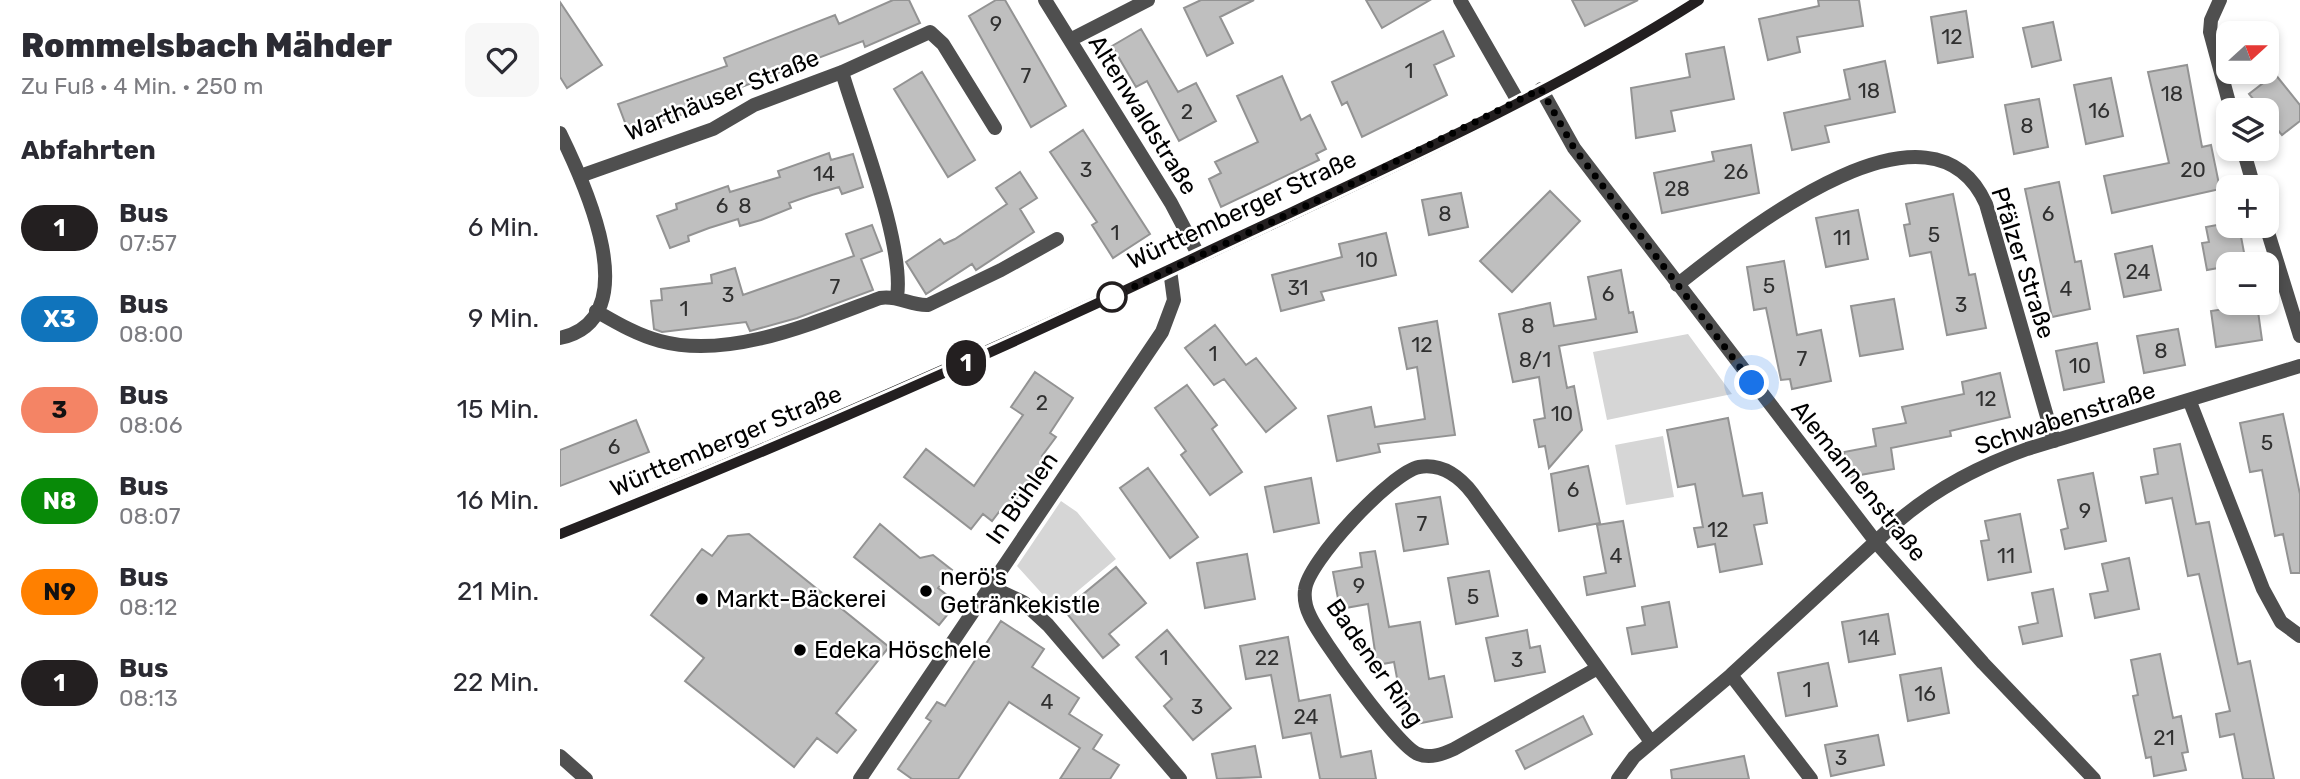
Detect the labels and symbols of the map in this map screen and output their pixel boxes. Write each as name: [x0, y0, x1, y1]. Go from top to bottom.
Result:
house number: 9: [990, 11, 1002, 36]
north arrow: [2216, 21, 2278, 84]
house number: 12: [1941, 24, 1963, 49]
street label: Altenwaldstraße: [1083, 30, 1203, 200]
street label: Warthäuser Straße: [621, 43, 823, 147]
house number: 1: [1405, 58, 1414, 83]
house number: 7: [1021, 63, 1032, 88]
house number: 18: [1858, 78, 1880, 103]
house number: 18: [2161, 81, 2183, 106]
house number: 16: [2088, 98, 2110, 123]
house number: 2: [1181, 99, 1193, 124]
house number: 8: [2020, 113, 2034, 138]
street label: Württemberger Straße: [1123, 145, 1361, 275]
house number: 3: [1080, 157, 1092, 182]
house number: 20: [2180, 157, 2206, 182]
house number: 26: [1724, 159, 1749, 184]
house number: 14: [813, 161, 835, 186]
house number: 28: [1664, 176, 1690, 201]
street label: Pfälzer Straße: [1985, 184, 2061, 342]
house number: 6: [716, 193, 728, 218]
house number: 8: [738, 193, 752, 218]
house number: 8: [1438, 201, 1452, 226]
house number: 6: [2042, 201, 2054, 226]
house number: 1: [1111, 220, 1120, 245]
house number: 5: [1928, 222, 1940, 247]
house number: 11: [1833, 225, 1851, 250]
house number: 10: [1356, 247, 1378, 272]
house number: 24: [2125, 259, 2151, 284]
house number: 5: [1763, 273, 1775, 298]
house number: 7: [830, 274, 841, 299]
house number: 31: [1287, 275, 1309, 300]
house number: 4: [2059, 276, 2073, 301]
house number: 6: [1602, 281, 1614, 306]
house number: 3: [722, 282, 734, 307]
unlabelled marker: [1097, 282, 1127, 312]
house number: 3: [1955, 292, 1967, 317]
house number: 1: [680, 296, 689, 321]
house number: 8: [1521, 313, 1535, 338]
house number: 12: [1411, 332, 1433, 357]
house number: 8: [2154, 338, 2168, 363]
line badge: 1: [943, 340, 989, 386]
house number: 1: [1209, 341, 1218, 366]
house number: 7: [1797, 346, 1808, 371]
house number: 8/1: [1519, 347, 1551, 372]
house number: 10: [2069, 353, 2091, 378]
your location: [1734, 365, 1769, 400]
street label: Schwabenstraße: [1971, 376, 2159, 460]
street label: Württemberger Straße: [606, 379, 846, 503]
house number: 12: [1975, 386, 1997, 411]
house number: 2: [1036, 390, 1048, 415]
street label: Alemannenstraße: [1786, 395, 1932, 567]
house number: 10: [1551, 401, 1573, 426]
house number: 5: [2261, 430, 2273, 455]
house number: 6: [608, 434, 620, 459]
street label: In Bühlen: [980, 447, 1064, 549]
house number: 6: [1567, 477, 1579, 502]
house number: 9: [2079, 498, 2091, 523]
house number: 7: [1417, 511, 1428, 536]
house number: 12: [1707, 517, 1729, 542]
house number: 4: [1609, 543, 1623, 568]
house number: 11: [1997, 543, 2015, 568]
place label: nerö's Getränkekistle: [940, 563, 1100, 619]
house number: 9: [1353, 573, 1365, 598]
marker: nerö's Getränkekistle: [918, 583, 934, 599]
house number: 5: [1467, 584, 1479, 609]
place label: Markt-Bäckerei: [716, 585, 886, 613]
marker: Markt-Bäckerei: [694, 591, 710, 607]
street label: Badener Ring: [1321, 594, 1429, 732]
house number: 14: [1858, 625, 1880, 650]
place label: Edeka Höschele: [814, 636, 991, 664]
marker: Edeka Höschele: [792, 642, 808, 658]
house number: 1: [1160, 645, 1169, 670]
house number: 22: [1255, 645, 1279, 670]
house number: 3: [1511, 647, 1523, 672]
house number: 1: [1803, 677, 1812, 702]
house number: 16: [1914, 681, 1936, 706]
house number: 4: [1040, 689, 1054, 714]
house number: 3: [1191, 694, 1203, 719]
house number: 24: [1293, 704, 1319, 729]
house number: 21: [2153, 725, 2175, 750]
house number: 3: [1835, 745, 1847, 770]

